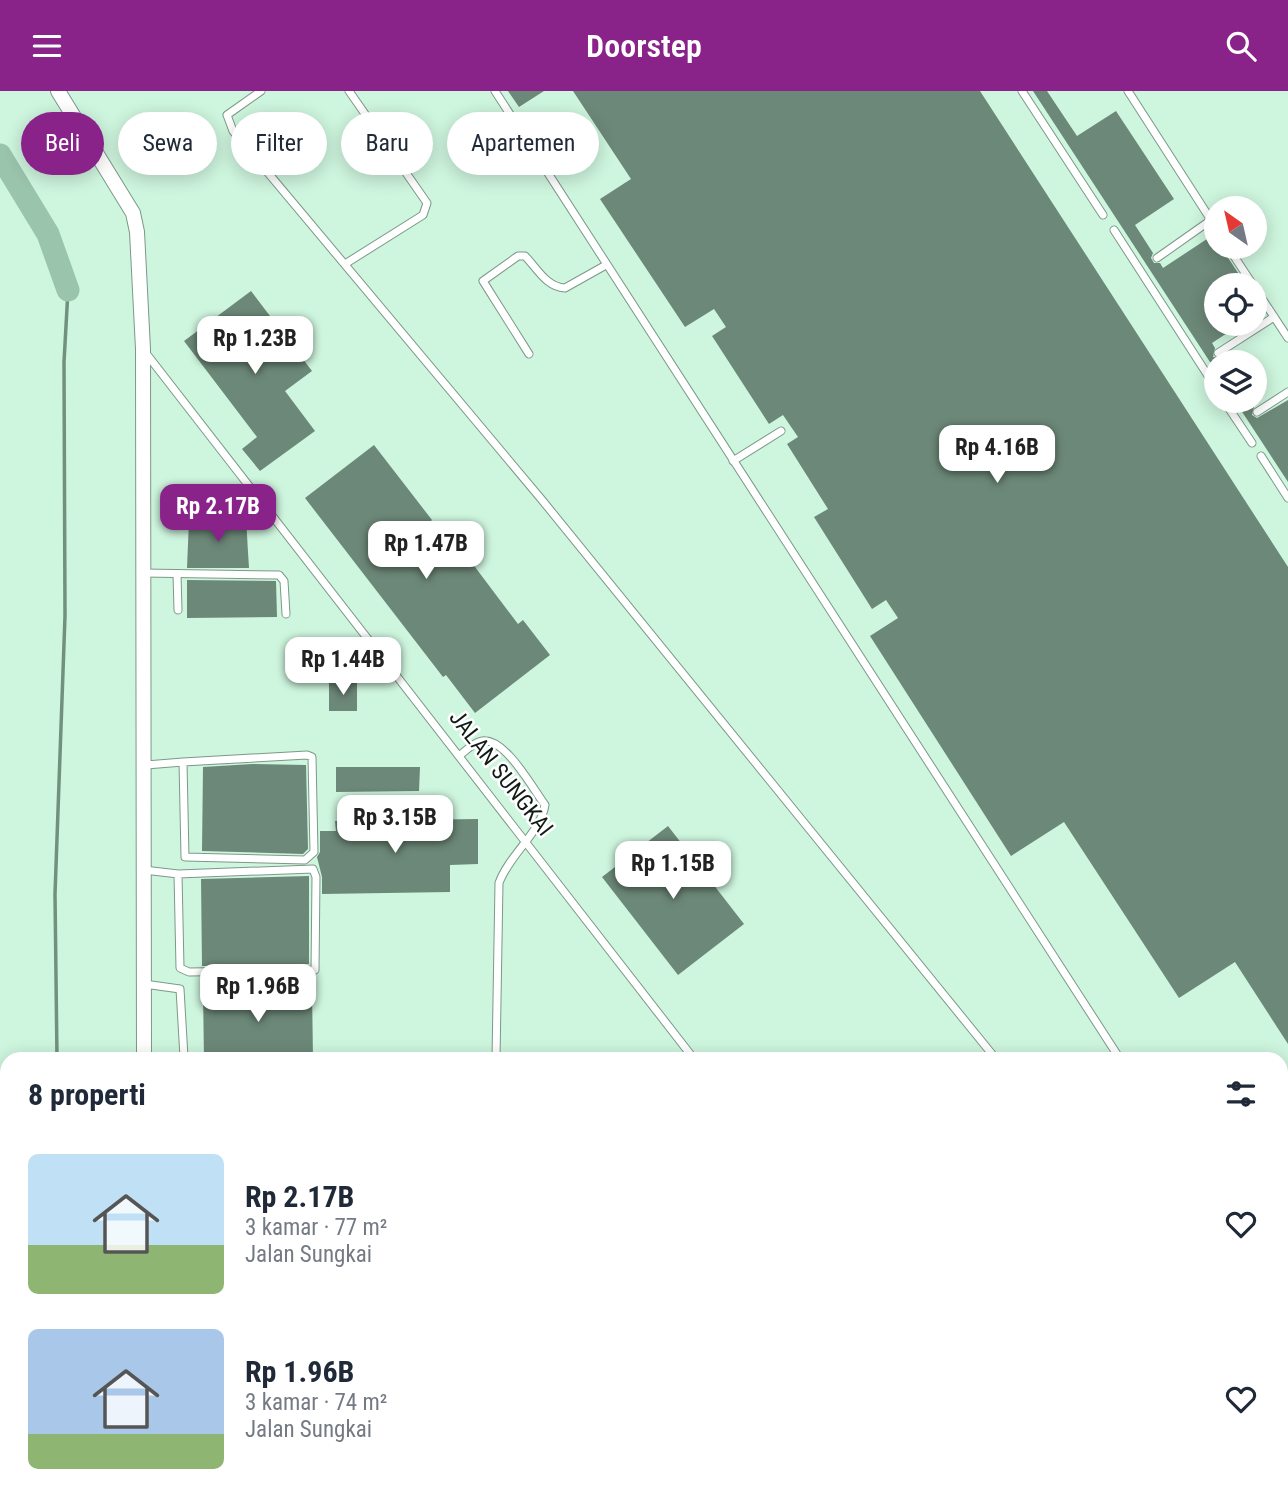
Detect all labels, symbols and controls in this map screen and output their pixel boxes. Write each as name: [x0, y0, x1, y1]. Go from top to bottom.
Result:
icon: menu: [28, 27, 66, 65]
text: Doorstep: [586, 27, 702, 65]
icon: search: [1222, 27, 1260, 65]
chip: Beli: [21, 112, 104, 175]
chip: Sewa: [118, 112, 217, 175]
chip: Filter: [231, 112, 327, 175]
chip: Baru: [341, 112, 433, 175]
chip: Apartemen: [447, 112, 599, 175]
north arrow: [1204, 196, 1267, 259]
map controls: [1204, 196, 1267, 413]
button: locate: [1204, 273, 1267, 336]
pin: Rp 1.23B: [183, 317, 327, 376]
text: Rp 1.23B: [213, 325, 297, 352]
button: layers: [1204, 350, 1267, 413]
pin: Rp 4.16B: [925, 425, 1069, 485]
text: Rp 4.16B: [955, 434, 1039, 461]
pin: Rp 2.17B: [146, 484, 290, 544]
text: Rp 2.17B: [176, 493, 260, 520]
pin: Rp 1.47B: [354, 521, 498, 581]
text: Rp 1.47B: [384, 530, 468, 557]
pin: Rp 1.44B: [271, 637, 415, 697]
text: Rp 1.44B: [301, 646, 385, 673]
street label: JALAN SUNGKAI: [443, 705, 559, 841]
pin: Rp 3.15B: [323, 795, 467, 855]
text: Rp 3.15B: [353, 804, 437, 831]
pin: Rp 1.15B: [601, 841, 745, 901]
text: Rp 1.15B: [631, 850, 715, 877]
pin: Rp 1.96B: [186, 965, 330, 1024]
text: Rp 1.96B: [216, 973, 300, 1000]
icon: filters: [1222, 1075, 1260, 1113]
text: 8 properti: [28, 1077, 146, 1112]
text: Rp 2.17B: [245, 1179, 354, 1214]
icon: home: [84, 1182, 168, 1266]
icon: heart: [1222, 1205, 1260, 1243]
text: 3 kamar · 77 m²: [245, 1214, 387, 1241]
text: Jalan Sungkai: [245, 1241, 372, 1268]
text: Rp 1.96B: [245, 1354, 354, 1389]
icon: home: [84, 1357, 168, 1441]
icon: heart: [1222, 1380, 1260, 1418]
text: 3 kamar · 74 m²: [245, 1389, 387, 1416]
text: Jalan Sungkai: [245, 1416, 372, 1443]

